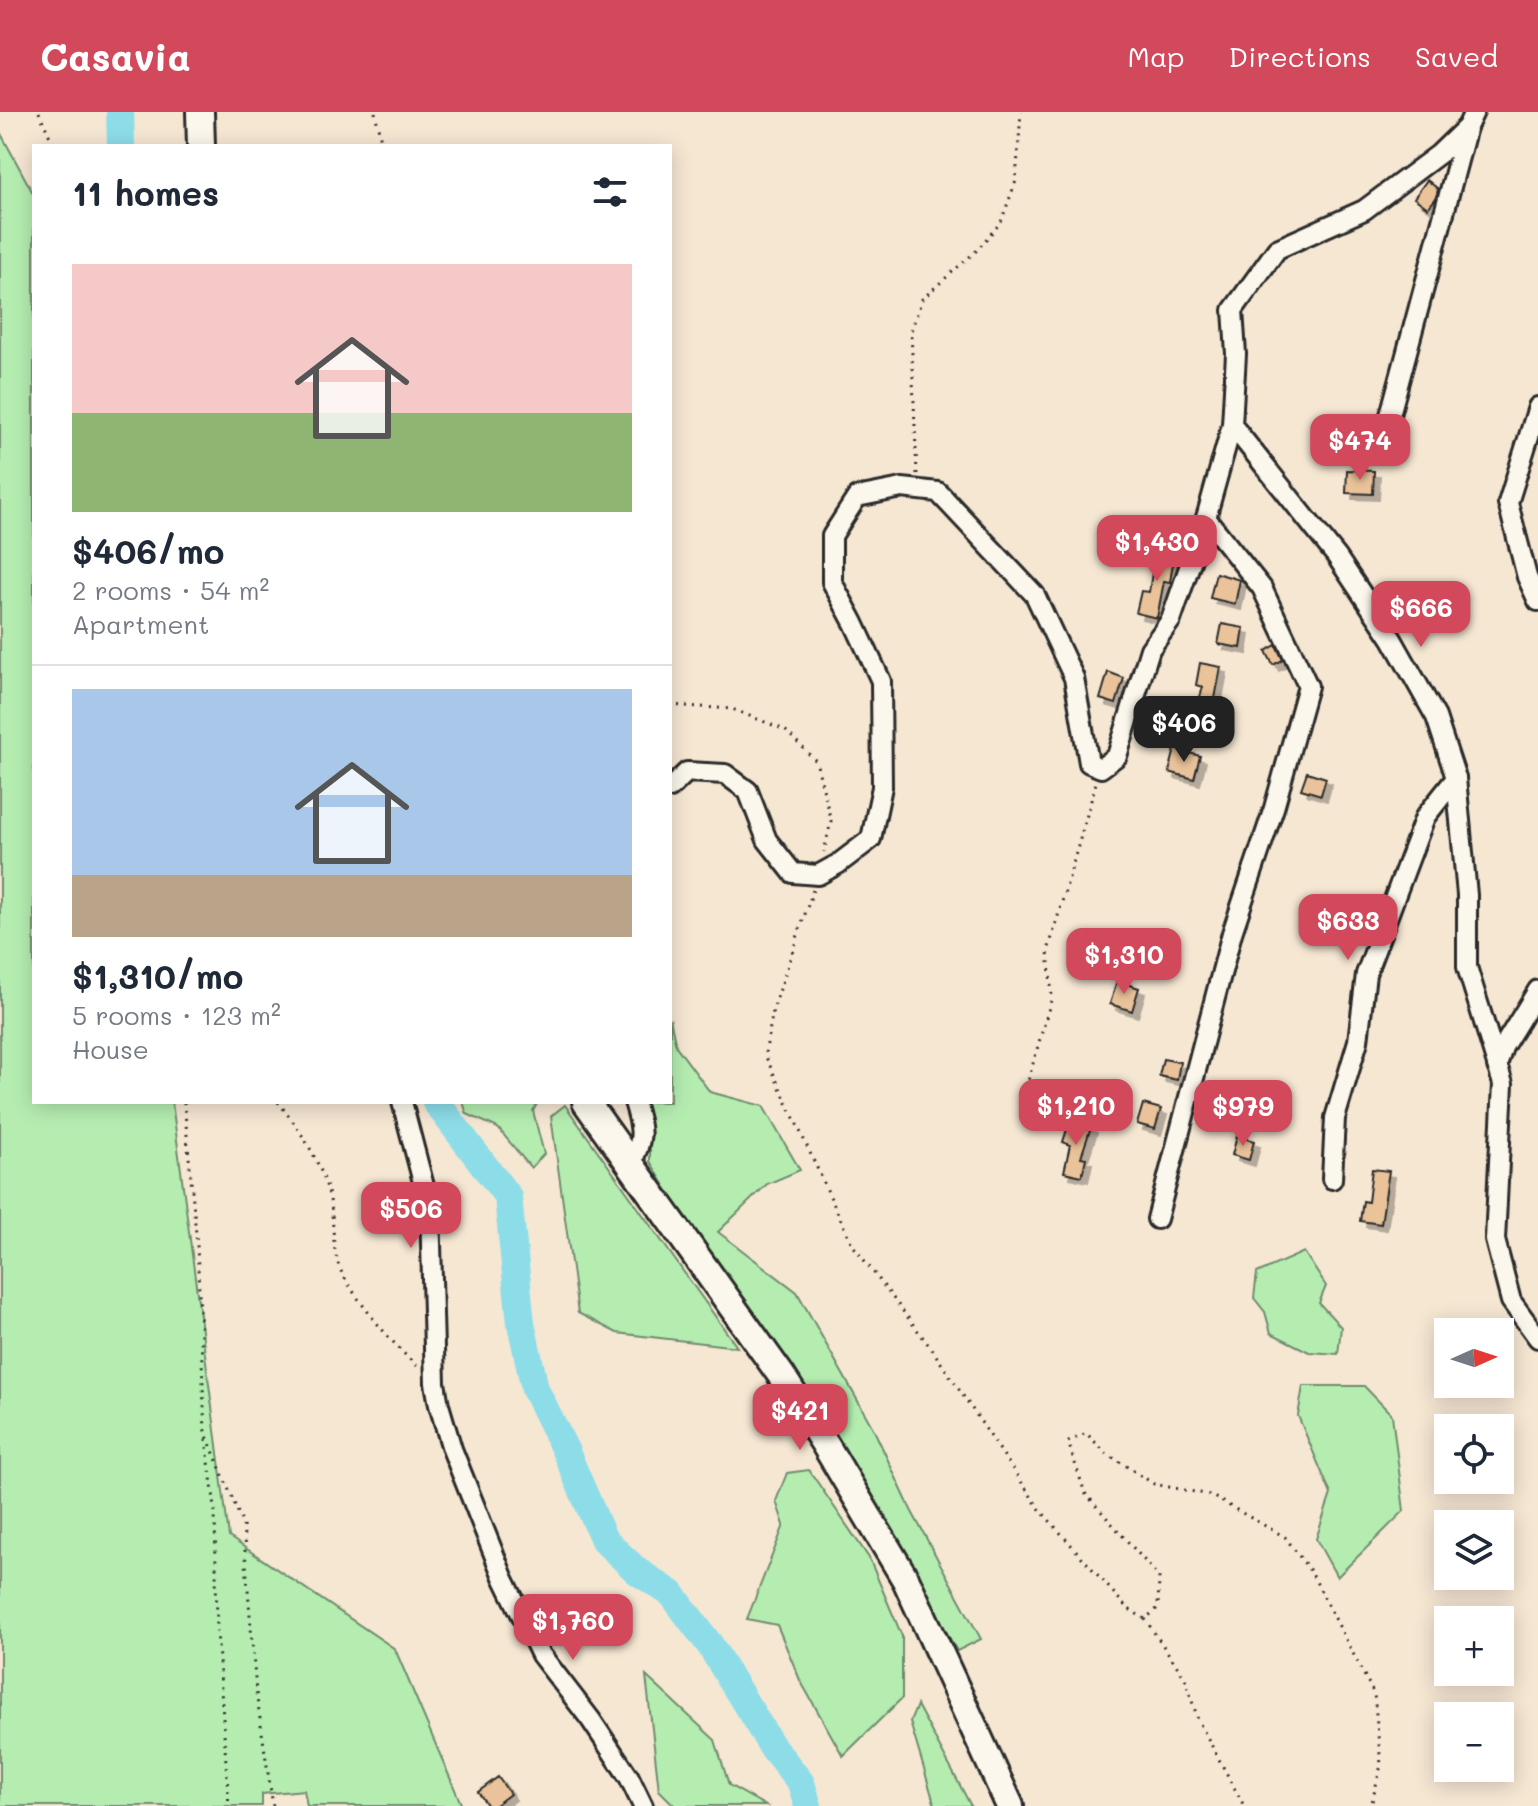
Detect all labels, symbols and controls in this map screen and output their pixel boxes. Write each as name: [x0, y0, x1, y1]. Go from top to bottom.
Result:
text: Casavia: [40, 31, 191, 81]
text: Map: [1128, 38, 1185, 74]
text: Directions: [1229, 38, 1371, 74]
text: Saved: [1415, 38, 1498, 74]
text: 11 homes: [72, 170, 219, 215]
icon: filters: [588, 170, 632, 214]
icon: home: [280, 316, 424, 460]
pin: $474: [1313, 414, 1407, 482]
text: $474: [1328, 423, 1392, 457]
pin: $1,430: [1092, 515, 1222, 583]
text: $1,430: [1115, 524, 1199, 558]
text: $406/mo: [72, 528, 225, 573]
text: 2 rooms · 54 m²: [72, 573, 269, 607]
pin: $666: [1374, 581, 1468, 649]
text: $666: [1389, 590, 1453, 624]
text: Apartment: [72, 607, 209, 641]
pin: $406: [1137, 696, 1231, 764]
text: $406: [1151, 705, 1217, 739]
icon: home: [280, 741, 424, 885]
pin: $633: [1301, 894, 1395, 962]
text: $633: [1317, 903, 1380, 937]
pin: $1,310: [1059, 928, 1189, 996]
text: $1,310: [1084, 937, 1164, 971]
text: $1,310/mo: [72, 953, 243, 998]
text: 5 rooms · 123 m²: [72, 998, 281, 1032]
text: House: [72, 1032, 149, 1066]
pin: $1,210: [1011, 1079, 1141, 1147]
pin: $979: [1196, 1080, 1290, 1148]
text: $1,210: [1037, 1088, 1115, 1122]
text: $979: [1212, 1089, 1274, 1123]
pin: $506: [364, 1182, 458, 1250]
text: $506: [379, 1191, 443, 1225]
north arrow: [1434, 1318, 1514, 1398]
map controls: [1434, 1318, 1514, 1782]
pin: $421: [753, 1384, 847, 1452]
text: $421: [771, 1393, 829, 1427]
button: locate: [1434, 1414, 1514, 1494]
button: layers: [1434, 1510, 1514, 1590]
pin: $1,760: [508, 1594, 638, 1662]
text: $1,760: [532, 1603, 614, 1637]
button: +: [1434, 1606, 1514, 1686]
button: −: [1434, 1702, 1514, 1782]

